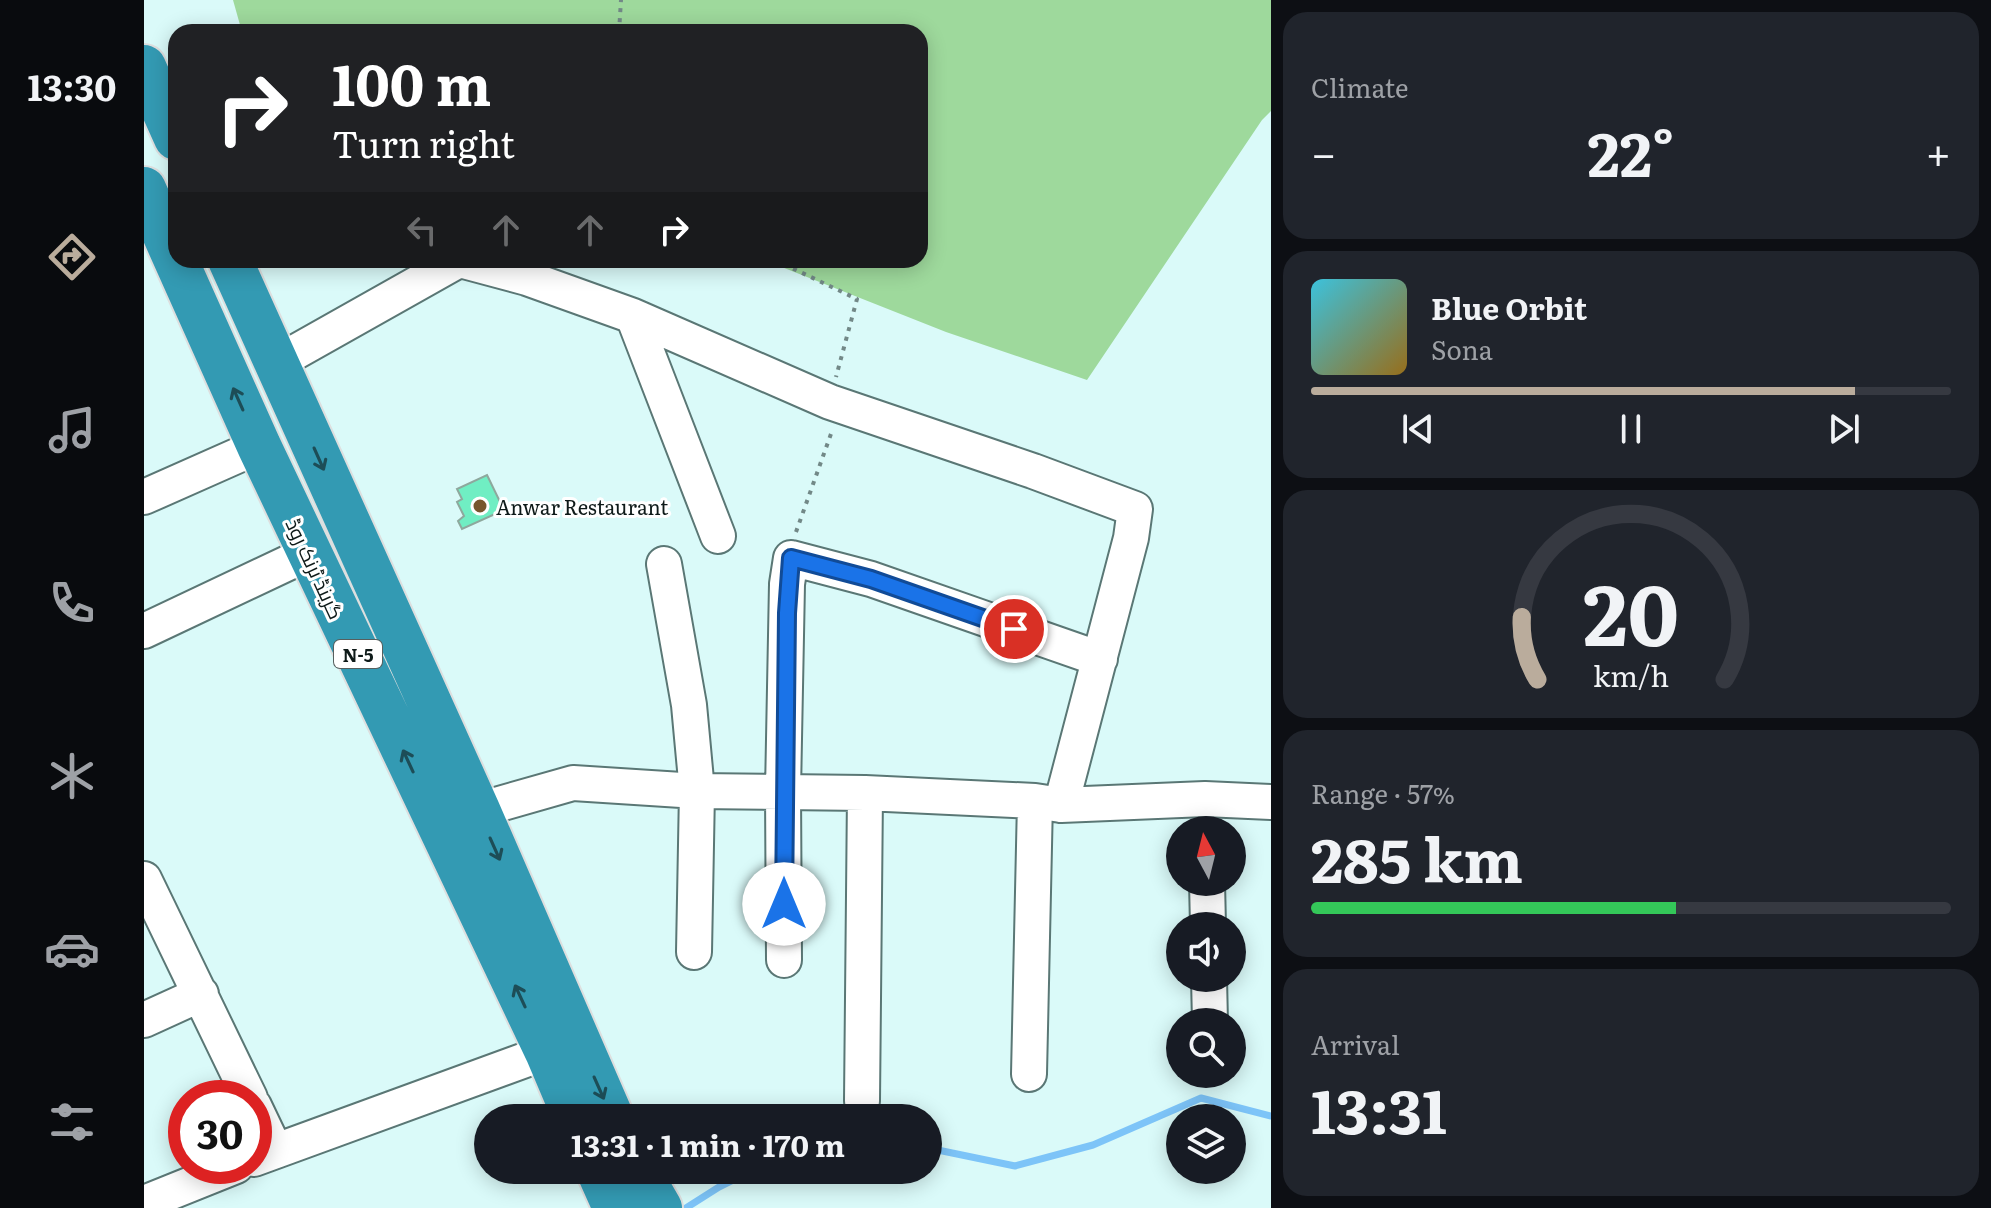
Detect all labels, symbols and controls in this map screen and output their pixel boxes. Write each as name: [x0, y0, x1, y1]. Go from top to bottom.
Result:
text: 100 m: [332, 40, 491, 123]
icon: right: [200, 56, 304, 160]
text: 13:30: [28, 59, 116, 112]
text: Climate: [1311, 67, 1409, 106]
text: 22°: [1588, 106, 1674, 195]
text: Turn right: [332, 116, 515, 169]
text: −: [1311, 118, 1337, 184]
text: +: [1925, 118, 1951, 184]
icon: left: [400, 208, 444, 252]
icon: ahead: [484, 208, 528, 252]
icon: ahead: [568, 208, 612, 252]
icon: right: [652, 208, 696, 252]
icon: directions: [44, 229, 100, 285]
text: Blue Orbit: [1431, 285, 1587, 329]
text: Sona: [1431, 329, 1493, 368]
one-way arrow: [230, 388, 245, 412]
icon: music: [44, 402, 100, 458]
icon: previous: [1396, 407, 1440, 451]
icon: pause: [1609, 407, 1653, 451]
icon: next: [1822, 407, 1866, 451]
one-way arrow: [313, 446, 328, 471]
place label: Anwar Restaurant: [496, 491, 668, 521]
marker: Anwar Restaurant: [471, 497, 489, 515]
street label: گرینڈ ٹرنک روڈ: [280, 513, 352, 623]
text: 20: [1583, 548, 1679, 672]
icon: phone: [44, 575, 100, 631]
pin: [980, 595, 1048, 663]
icon: arrive: [992, 607, 1036, 651]
road number: N-5: [334, 640, 382, 668]
text: km/h: [1593, 653, 1669, 696]
icon: climate: [44, 748, 100, 804]
one-way arrow: [400, 750, 416, 774]
text: Range · 57%: [1311, 773, 1455, 812]
text: 285 km: [1311, 812, 1523, 901]
north arrow: [1166, 816, 1246, 896]
map controls: [1166, 816, 1246, 1184]
one-way arrow: [488, 837, 503, 861]
position arrow: [742, 862, 826, 946]
button: sound: [1166, 912, 1246, 992]
icon: car: [44, 921, 100, 977]
one-way arrow: [512, 984, 527, 1008]
button: search: [1166, 1008, 1246, 1088]
text: Arrival: [1311, 1024, 1400, 1063]
text: 13:31: [1311, 1063, 1447, 1152]
one-way arrow: [592, 1075, 607, 1099]
speed limit sign: 30: [168, 1080, 272, 1184]
icon: filters: [44, 1094, 100, 1150]
button: layers: [1166, 1104, 1246, 1184]
text: 13:31 · 1 min · 170 m: [571, 1122, 845, 1166]

